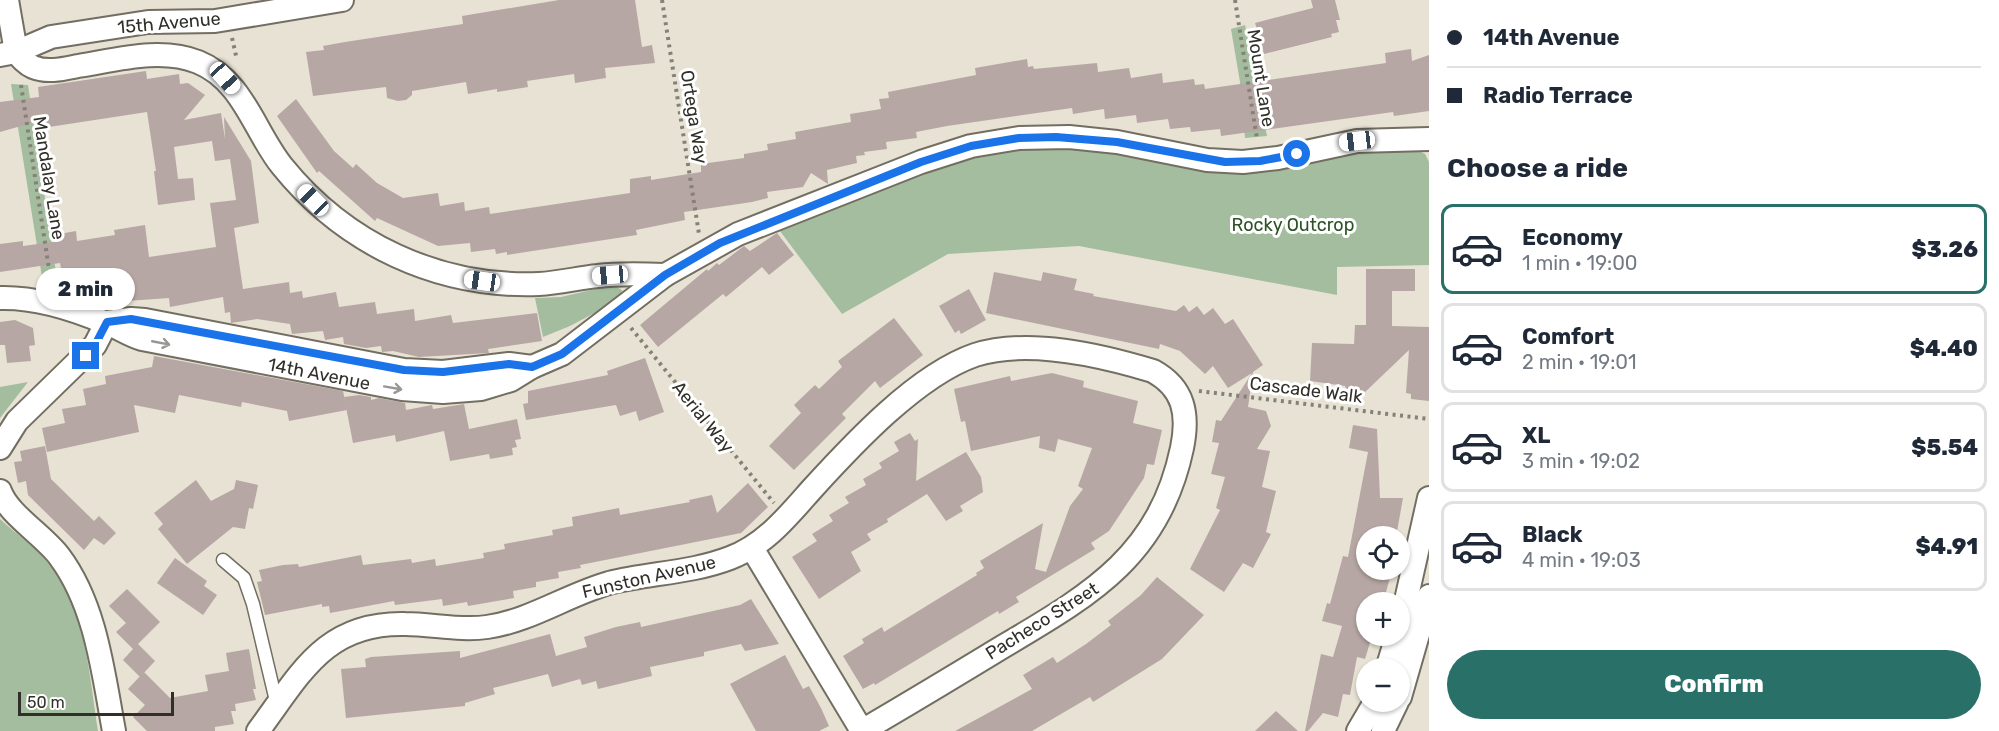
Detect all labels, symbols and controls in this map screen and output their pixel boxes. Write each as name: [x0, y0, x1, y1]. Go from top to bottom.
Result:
street label: 15th Avenue: [117, 8, 221, 38]
text: 14th Avenue: [1483, 24, 1620, 51]
street label: Mount Lane: [1242, 28, 1280, 128]
car: [206, 59, 244, 97]
street label: Ortega Way: [676, 69, 712, 166]
text: Radio Terrace: [1483, 82, 1633, 109]
street label: Mandalay Lane: [28, 115, 70, 241]
car: [1338, 130, 1376, 152]
route start: [1283, 140, 1310, 167]
text: Choose a ride: [1447, 152, 1628, 184]
car: [294, 181, 332, 219]
park label: Rocky Outcrop: [1232, 214, 1354, 236]
icon: car: [1450, 222, 1504, 276]
text: Economy: [1522, 224, 1623, 251]
text: $3.26: [1912, 236, 1978, 263]
text: 1 min · 19:00: [1522, 251, 1638, 275]
car: [591, 264, 629, 286]
callout: 2 min: [36, 269, 136, 311]
car: [463, 270, 501, 292]
text: 2 min: [58, 277, 113, 301]
icon: car: [1450, 321, 1504, 375]
text: Comfort: [1522, 323, 1614, 350]
text: $4.40: [1910, 335, 1978, 362]
one-way arrow: [150, 338, 170, 349]
route end: [72, 342, 99, 369]
text: 2 min · 19:01: [1522, 350, 1637, 374]
street label: 14th Avenue: [266, 353, 372, 395]
street label: Cascade Walk: [1248, 372, 1364, 408]
street label: Aerial Way: [668, 377, 738, 457]
one-way arrow: [383, 383, 403, 394]
icon: car: [1450, 420, 1504, 474]
text: XL: [1522, 422, 1550, 449]
text: $5.54: [1911, 434, 1978, 461]
text: 3 min · 19:02: [1522, 449, 1640, 473]
icon: car: [1450, 519, 1504, 573]
text: Black: [1522, 521, 1583, 548]
map controls: [1356, 526, 1410, 712]
button: locate: [1356, 526, 1410, 580]
text: $4.91: [1915, 533, 1978, 560]
text: 4 min · 19:03: [1522, 548, 1641, 572]
street label: Funston Avenue: [580, 551, 718, 603]
street label: Pacheco Street: [981, 577, 1103, 665]
button: +: [1356, 592, 1410, 646]
button: Confirm: [1447, 650, 1981, 719]
button: −: [1356, 658, 1410, 712]
scale bar: [18, 689, 174, 716]
text: 50 m: [27, 693, 65, 712]

